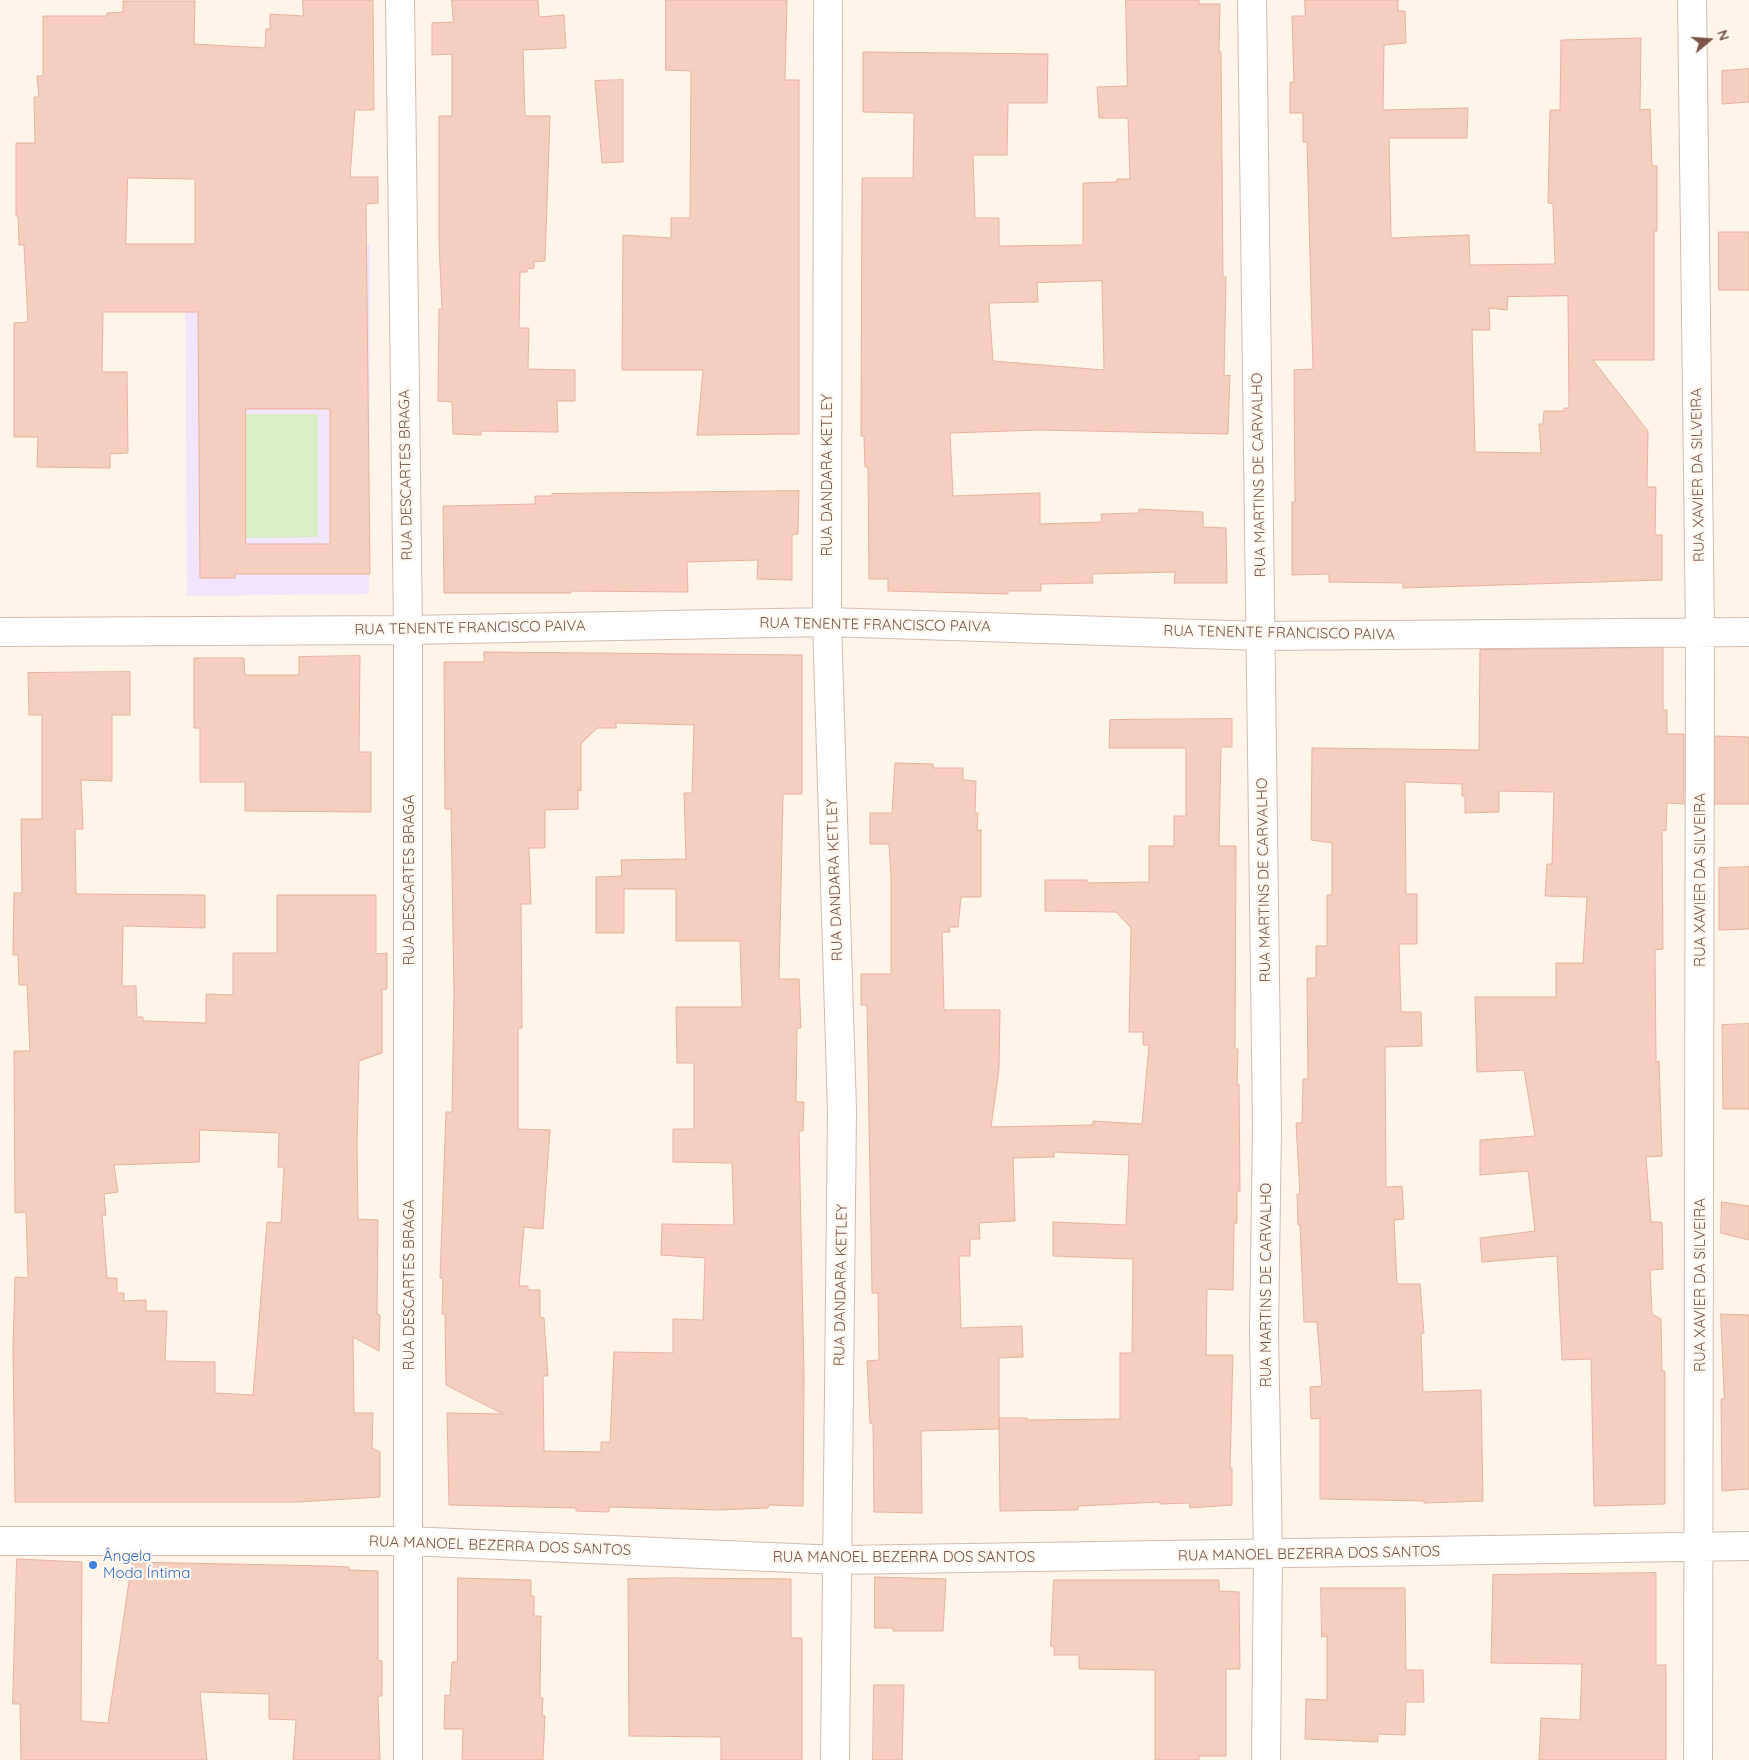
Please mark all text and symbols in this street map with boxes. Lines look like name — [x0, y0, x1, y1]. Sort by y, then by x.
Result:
north arrow — [1684, 15, 1734, 65]
text: N — [1713, 28, 1733, 43]
street label: RUA MARTINS DE CARVALHO — [1248, 373, 1270, 577]
street label: RUA XAVIER DA SILVEIRA — [1687, 388, 1709, 562]
street label: RUA DESCARTES BRAGA — [396, 389, 416, 561]
street label: RUA DANDARA KETLEY — [818, 394, 836, 556]
street label: RUA TENENTE FRANCISCO PAIVA — [759, 614, 991, 636]
street label: RUA TENENTE FRANCISCO PAIVA — [354, 617, 586, 639]
street label: RUA TENENTE FRANCISCO PAIVA — [1163, 622, 1395, 644]
street label: RUA MARTINS DE CARVALHO — [1253, 778, 1275, 982]
street label: RUA XAVIER DA SILVEIRA — [1691, 793, 1709, 967]
street label: RUA DESCARTES BRAGA — [400, 794, 418, 966]
street label: RUA DANDARA KETLEY — [823, 798, 847, 962]
street label: RUA MARTINS DE CARVALHO — [1257, 1183, 1275, 1387]
street label: RUA XAVIER DA SILVEIRA — [1691, 1198, 1709, 1372]
street label: RUA DESCARTES BRAGA — [400, 1199, 418, 1371]
street label: RUA DANDARA KETLEY — [831, 1204, 851, 1366]
street label: RUA MANOEL BEZERRA DOS SANTOS — [369, 1532, 631, 1560]
street label: RUA MANOEL BEZERRA DOS SANTOS — [1178, 1543, 1440, 1565]
place label: Ângela Moda Íntima — [103, 1547, 190, 1582]
street label: RUA MANOEL BEZERRA DOS SANTOS — [773, 1548, 1035, 1566]
marker: Ângela Moda Íntima — [87, 1559, 99, 1571]

